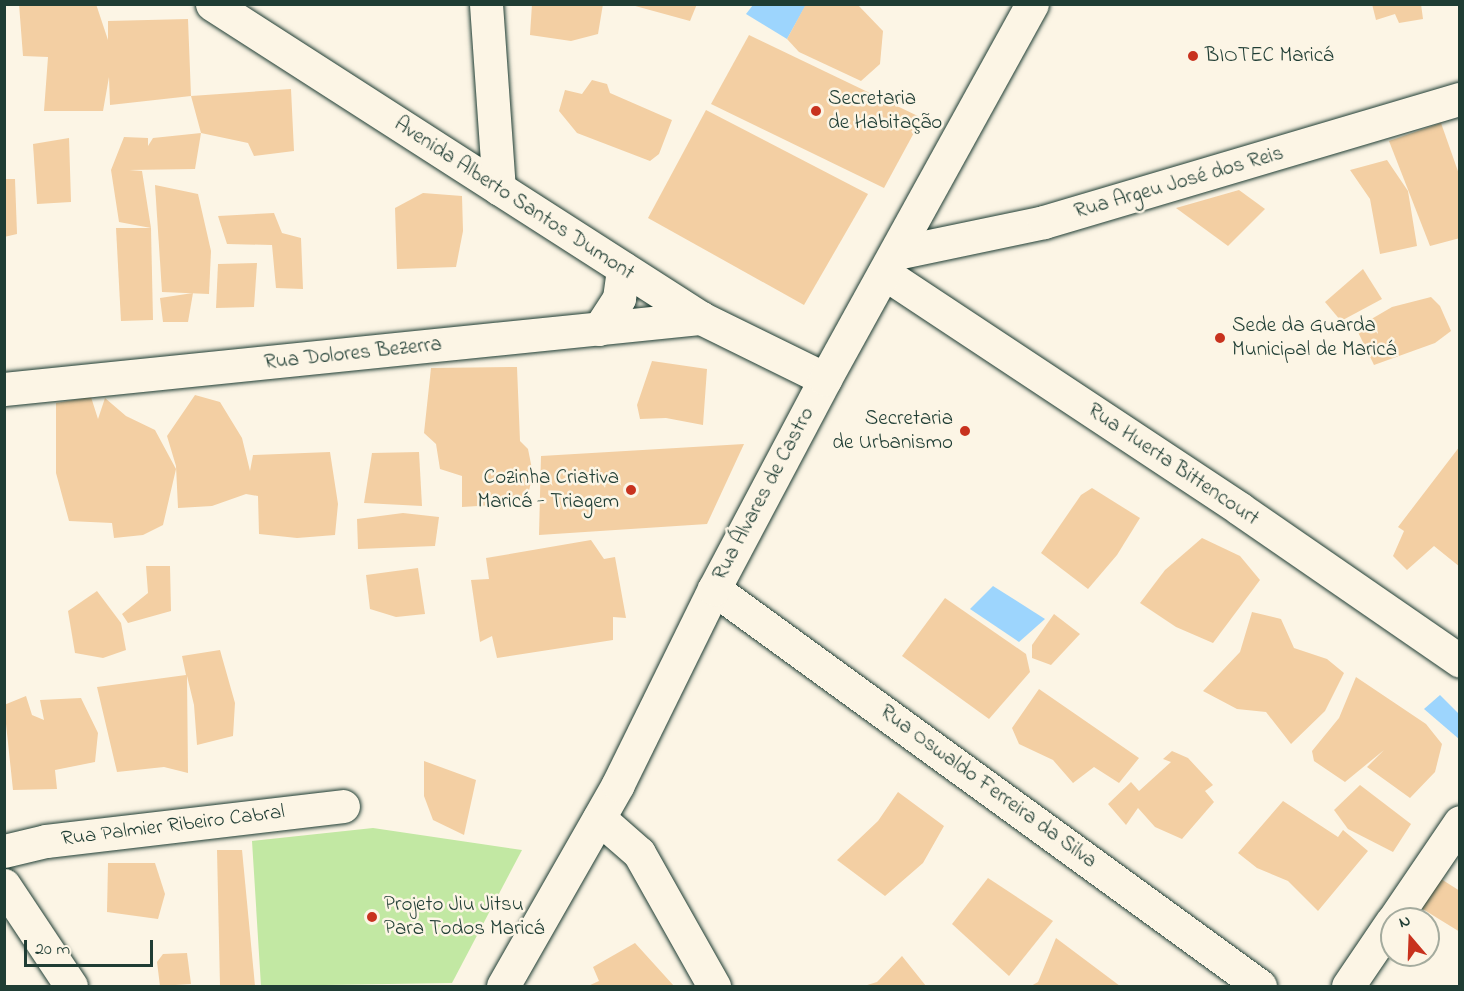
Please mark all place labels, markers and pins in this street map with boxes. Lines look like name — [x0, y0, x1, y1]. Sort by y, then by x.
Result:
place label: BIOTEC Maricá — [1205, 43, 1334, 69]
marker: BIOTEC Maricá — [1186, 49, 1200, 63]
place label: Secretaria de Habitação — [828, 86, 942, 136]
marker: Secretaria de Habitação — [809, 104, 823, 118]
place label: Sede da Guarda Municipal de Maricá — [1232, 313, 1396, 363]
marker: Sede da Guarda Municipal de Maricá — [1213, 331, 1227, 345]
place label: Secretaria de Urbanismo — [832, 406, 953, 456]
marker: Secretaria de Urbanismo — [958, 424, 972, 438]
place label: Cozinha Criativa Maricá - Triagem — [477, 465, 619, 515]
marker: Cozinha Criativa Maricá - Triagem — [624, 483, 638, 497]
place label: Projeto Jiu Jitsu Para Todos Maricá — [384, 892, 544, 942]
marker: Projeto Jiu Jitsu Para Todos Maricá — [365, 910, 379, 924]

